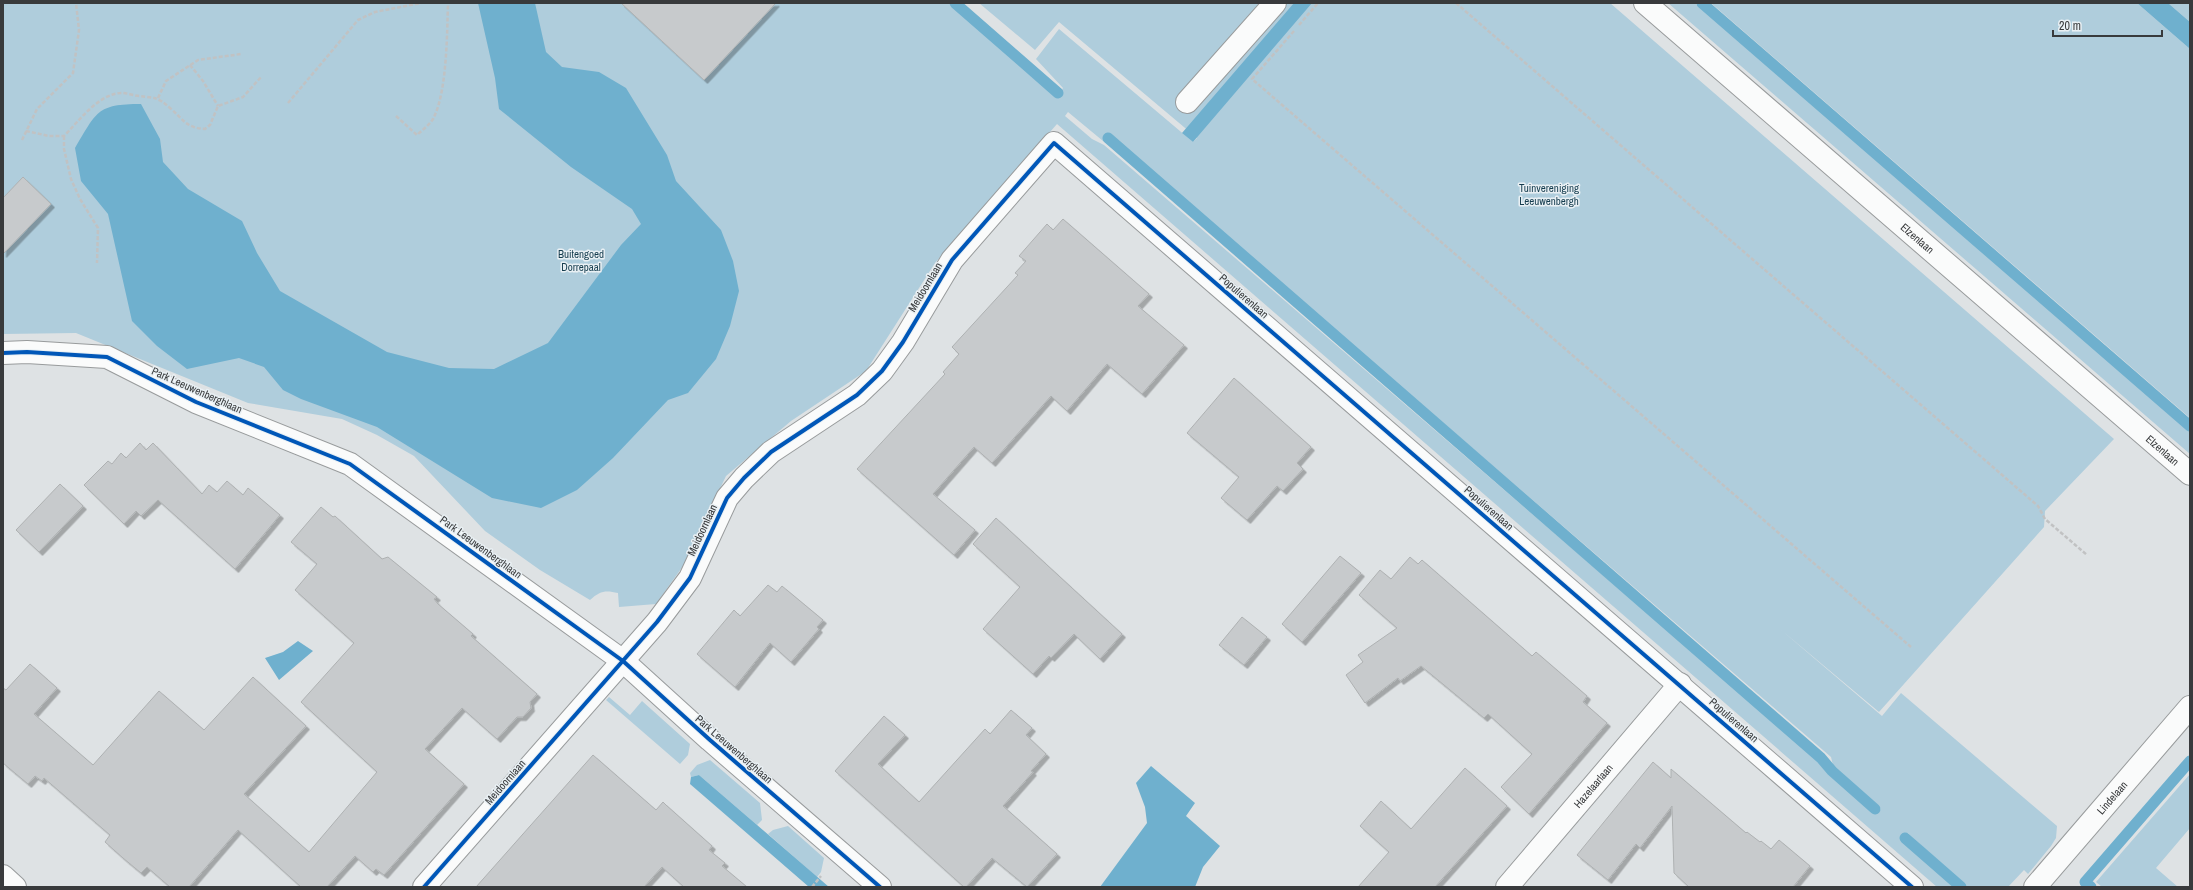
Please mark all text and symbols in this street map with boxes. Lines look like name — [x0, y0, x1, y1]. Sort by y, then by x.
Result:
scale bar — [2053, 12, 2162, 38]
text: 20 m — [2059, 18, 2081, 34]
park label: Tuinvereniging Leeuwenbergh — [1519, 181, 1579, 208]
street label: Elzenlaan — [1898, 220, 1937, 257]
park label: Buitengoed Dorrepaal — [558, 247, 604, 274]
street label: Meidoornlaan — [905, 260, 945, 314]
street label: Populierenlaan — [1217, 271, 1271, 321]
street label: Park Leeuwenberghlaan — [149, 364, 245, 416]
street label: Elzenlaan — [2143, 432, 2182, 469]
street label: Populierenlaan — [1462, 483, 1516, 533]
street label: Meidoornlaan — [684, 502, 720, 558]
street label: Park Leeuwenberghlaan — [437, 513, 525, 581]
street label: Populierenlaan — [1707, 695, 1761, 745]
street label: Park Leeuwenberghlaan — [693, 712, 775, 786]
street label: Meidoornlaan — [482, 757, 528, 807]
street label: Hazelaarlaan — [1571, 761, 1616, 811]
street label: Lindelaan — [2094, 778, 2130, 817]

